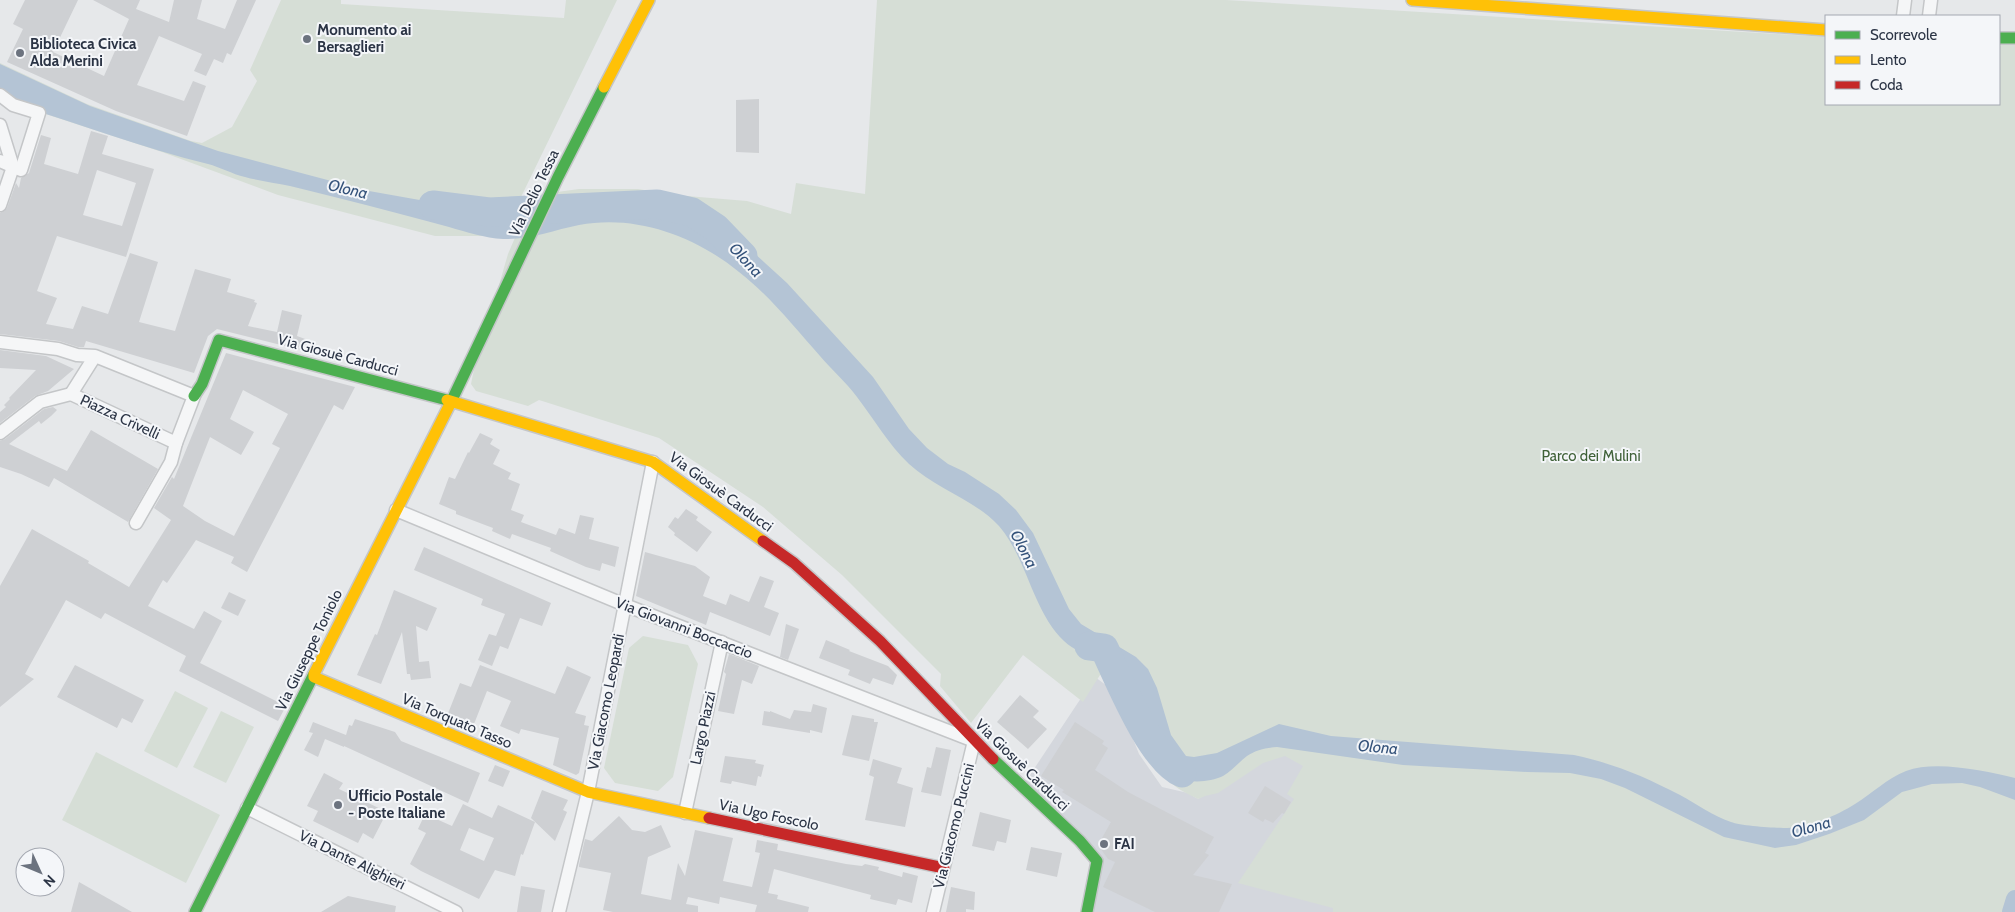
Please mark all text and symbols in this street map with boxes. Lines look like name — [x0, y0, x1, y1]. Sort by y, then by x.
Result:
legend — [1825, 15, 2000, 105]
place label: Monumento ai Bersaglieri — [317, 21, 411, 56]
text: Scorrevole — [1870, 26, 1938, 44]
marker: Monumento ai Bersaglieri — [301, 33, 313, 45]
place label: Biblioteca Civica Alda Merini — [30, 35, 137, 70]
marker: Biblioteca Civica Alda Merini — [14, 47, 26, 59]
text: Lento — [1870, 51, 1907, 69]
text: Coda — [1870, 76, 1904, 94]
street label: Via Delio Tessa — [505, 146, 563, 239]
water label: Olona — [326, 175, 370, 203]
water label: Olona — [725, 239, 767, 281]
street label: Via Giosuè Carducci — [276, 330, 400, 380]
street label: Piazza Crivelli — [77, 391, 163, 443]
park label: Parco dei Mulini — [1541, 447, 1641, 465]
street label: Via Giosuè Carducci — [666, 448, 776, 536]
water label: Olona — [1006, 527, 1042, 571]
street label: Via Giuseppe Toniolo — [272, 586, 346, 714]
street label: Via Giovanni Boccaccio — [613, 594, 755, 662]
street label: Via Giacomo Leopardi — [584, 632, 628, 772]
street label: Via Torquato Tasso — [399, 690, 515, 752]
street label: Largo Piazzi — [686, 690, 720, 766]
street label: Via Giosuè Carducci — [971, 715, 1073, 815]
water label: Olona — [1357, 736, 1399, 758]
street label: Via Giacomo Puccini — [930, 762, 978, 890]
place label: Ufficio Postale - Poste Italiane — [348, 787, 446, 822]
street label: Via Ugo Foscolo — [717, 796, 821, 834]
marker: Ufficio Postale - Poste Italiane — [332, 799, 344, 811]
water label: Olona — [1789, 812, 1833, 842]
street label: Via Dante Alighieri — [296, 826, 408, 894]
place label: FAI — [1114, 835, 1135, 853]
marker: FAI — [1098, 838, 1110, 850]
north arrow — [15, 847, 65, 897]
text: N — [39, 871, 59, 891]

